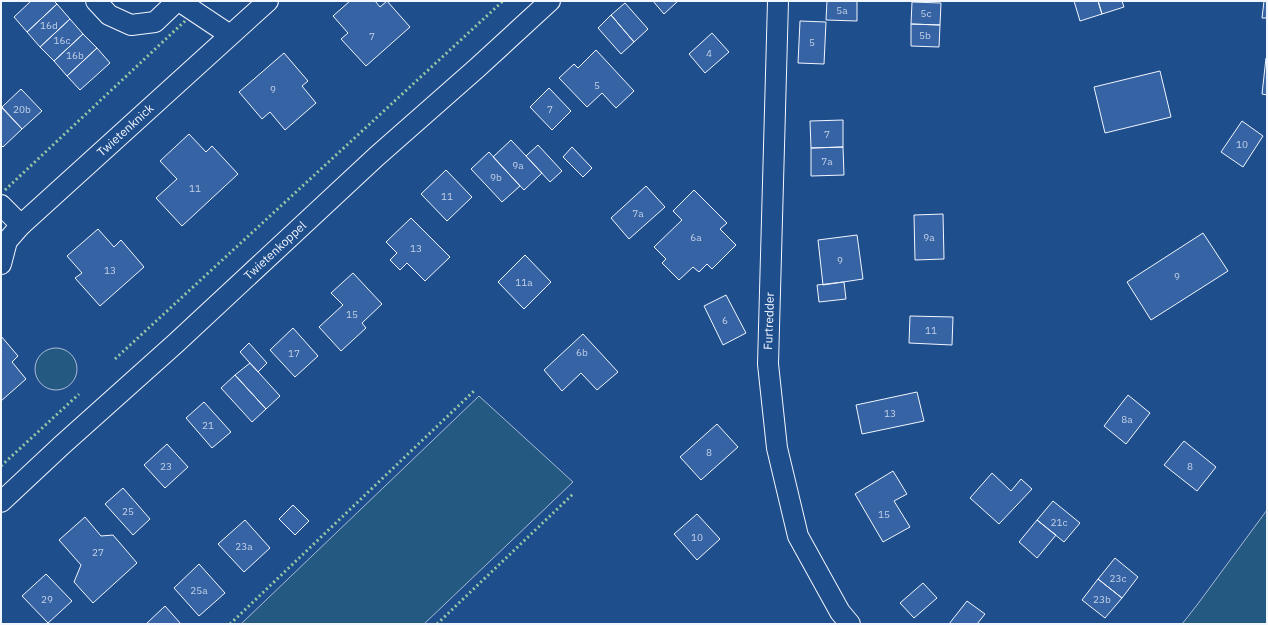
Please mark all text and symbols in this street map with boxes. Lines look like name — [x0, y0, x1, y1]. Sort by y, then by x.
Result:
house number: 5a — [836, 4, 848, 17]
house number: 5c — [920, 7, 932, 20]
house number: 16d — [40, 19, 58, 32]
house number: 5b — [919, 29, 931, 42]
house number: 7 — [369, 30, 375, 43]
house number: 16c — [53, 34, 71, 47]
house number: 5 — [809, 36, 815, 49]
house number: 4 — [706, 47, 712, 60]
house number: 16b — [66, 49, 84, 62]
house number: 5 — [594, 79, 600, 92]
house number: 9 — [270, 83, 276, 96]
street label: Twietenknick — [94, 100, 157, 159]
house number: 20b — [13, 103, 31, 116]
house number: 7 — [547, 103, 553, 116]
house number: 7 — [824, 128, 830, 141]
house number: 10 — [1236, 138, 1248, 151]
house number: 7a — [821, 155, 833, 168]
house number: 9a — [512, 159, 524, 172]
house number: 9b — [490, 171, 502, 184]
house number: 11 — [189, 182, 201, 195]
house number: 11 — [441, 190, 453, 203]
house number: 7a — [632, 207, 644, 220]
street label: Twietenkoppel — [241, 218, 309, 283]
house number: 6a — [690, 231, 702, 244]
house number: 9a — [923, 231, 935, 244]
house number: 13 — [410, 242, 422, 255]
house number: 9 — [837, 254, 843, 267]
house number: 13 — [104, 264, 116, 277]
house number: 9 — [1174, 270, 1180, 283]
house number: 11a — [515, 276, 533, 289]
street label: Furtredder — [760, 291, 777, 350]
house number: 15 — [346, 308, 358, 321]
house number: 6 — [722, 314, 728, 327]
house number: 11 — [925, 324, 937, 337]
house number: 6b — [576, 346, 588, 359]
house number: 17 — [288, 347, 300, 360]
house number: 13 — [884, 407, 896, 420]
house number: 8a — [1121, 413, 1133, 426]
house number: 21 — [202, 419, 214, 432]
house number: 8 — [706, 446, 712, 459]
house number: 23 — [160, 460, 172, 473]
house number: 8 — [1187, 460, 1193, 473]
house number: 25 — [122, 505, 134, 518]
house number: 15 — [878, 508, 890, 521]
house number: 21c — [1050, 516, 1068, 529]
house number: 10 — [691, 531, 703, 544]
house number: 23a — [235, 540, 253, 553]
house number: 27 — [92, 546, 104, 559]
house number: 23c — [1109, 572, 1127, 585]
house number: 25a — [190, 584, 208, 597]
house number: 29 — [41, 593, 53, 606]
house number: 23b — [1093, 593, 1111, 606]

